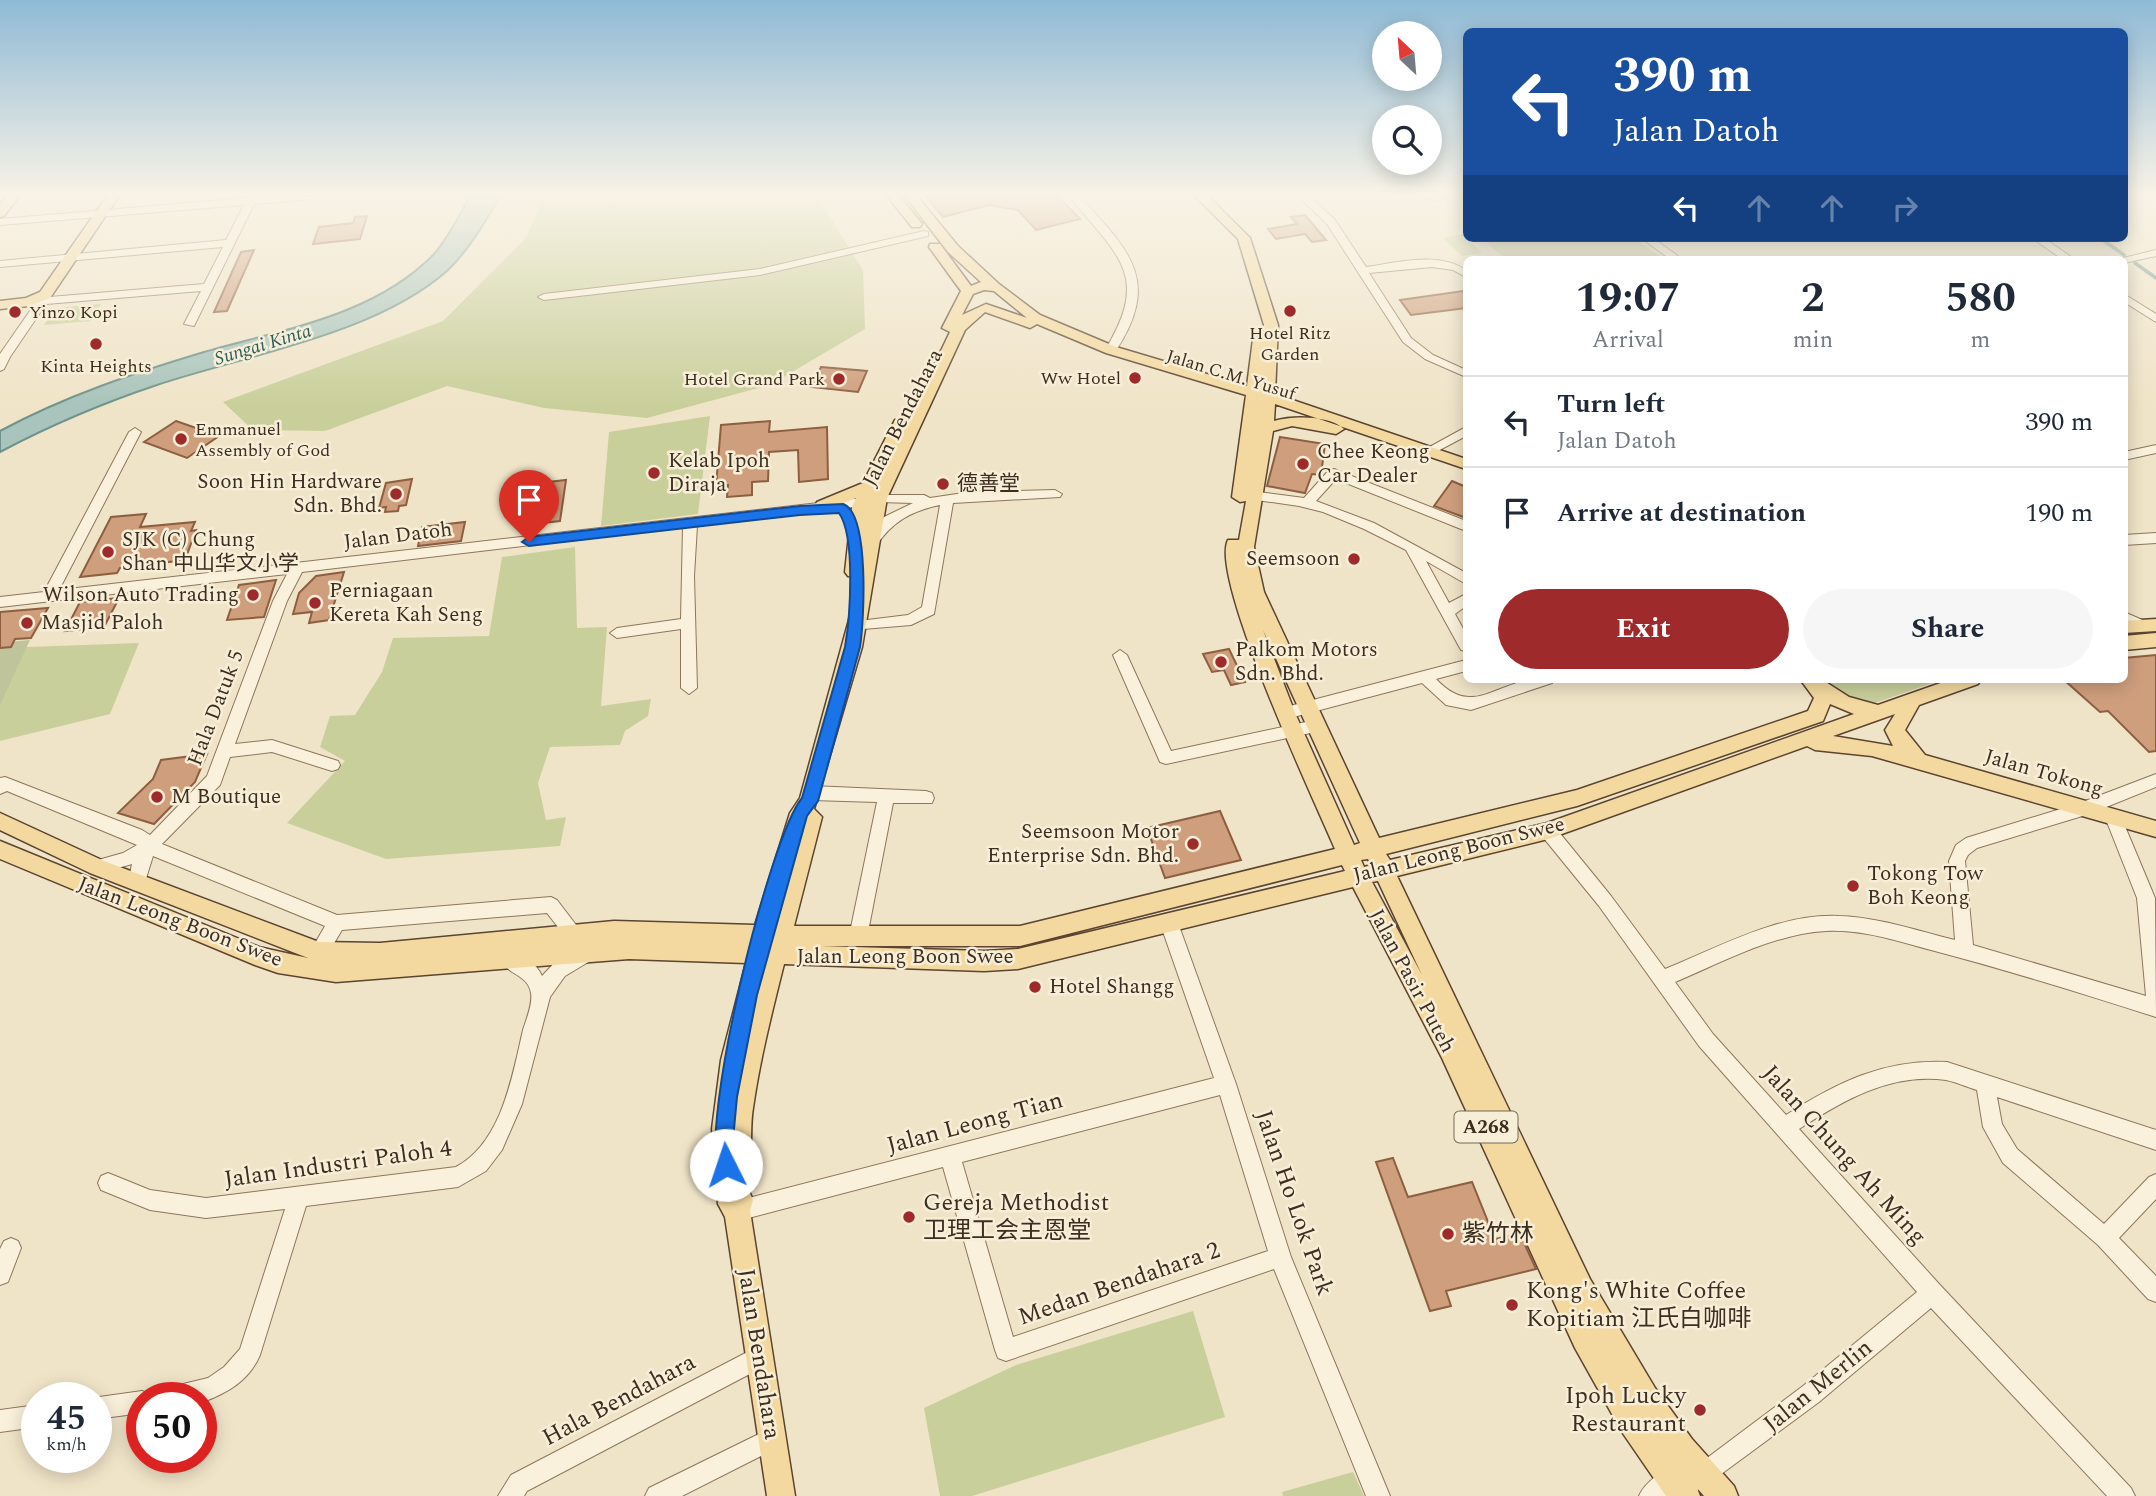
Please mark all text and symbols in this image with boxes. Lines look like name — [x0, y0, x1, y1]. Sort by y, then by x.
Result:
north arrow — [1372, 21, 1442, 91]
map controls — [1372, 21, 1442, 175]
text: 390 m — [1613, 39, 1752, 114]
icon: left — [1498, 56, 1589, 147]
button: search — [1372, 105, 1442, 175]
text: Jalan Datoh — [1613, 107, 1779, 156]
icon: left — [1667, 189, 1705, 227]
icon: ahead — [1740, 189, 1778, 227]
icon: ahead — [1813, 189, 1851, 227]
icon: right — [1886, 189, 1924, 227]
text: 19:07 — [1575, 267, 1681, 330]
text: 2 — [1801, 267, 1825, 330]
text: 580 — [1945, 267, 2016, 330]
place label: Yinzo Kopi — [29, 299, 118, 326]
marker: Hotel Ritz Garden — [1282, 303, 1298, 319]
marker: Yinzo Kopi — [7, 304, 23, 320]
water label: Sungai Kinta — [211, 316, 316, 374]
place label: Hotel Ritz Garden — [1249, 320, 1331, 368]
text: Arrival — [1592, 323, 1664, 358]
text: min — [1793, 323, 1833, 358]
text: m — [1971, 323, 1990, 358]
marker: Kinta Heights — [88, 336, 104, 352]
street label: Jalan C.M. Yusuf — [1163, 342, 1301, 408]
street label: Jalan Bendahara — [854, 343, 952, 493]
place label: Kinta Heights — [40, 353, 152, 380]
place label: Ww Hotel — [1041, 365, 1121, 392]
place label: Hotel Grand Park — [684, 366, 825, 393]
marker: Ww Hotel — [1127, 370, 1143, 386]
marker: Hotel Grand Park — [831, 371, 847, 387]
text: Turn left — [1557, 384, 1665, 424]
text: 390 m — [2025, 402, 2093, 442]
icon: left — [1498, 403, 1536, 441]
place label: Emmanuel Assembly of God — [195, 416, 330, 464]
text: Jalan Datoh — [1557, 424, 1677, 459]
marker: Emmanuel Assembly of God — [173, 431, 189, 447]
place label: Chee Keong Car Dealer — [1317, 436, 1430, 492]
place label: Kelab Ipoh Diraja — [668, 445, 770, 501]
marker: Chee Keong Car Dealer — [1295, 456, 1311, 472]
marker: Kelab Ipoh Diraja — [646, 465, 662, 481]
place label: Soon Hin Hardware Sdn. Bhd. — [197, 466, 382, 522]
place label: 德善堂 — [957, 468, 1020, 500]
pin — [499, 470, 559, 542]
marker: 德善堂 — [935, 476, 951, 492]
icon: arrive — [510, 481, 548, 519]
marker: Soon Hin Hardware Sdn. Bhd. — [388, 486, 404, 502]
text: Arrive at destination — [1557, 493, 1806, 533]
text: 190 m — [2025, 493, 2093, 533]
icon: arrive — [1498, 494, 1536, 532]
street label: Jalan Datoh — [342, 513, 454, 559]
place label: SJK (C) Chung Shan 中山华文小学 — [122, 524, 299, 580]
place label: Seemsoon — [1246, 543, 1340, 575]
marker: SJK (C) Chung Shan 中山华文小学 — [100, 544, 116, 560]
marker: Seemsoon — [1346, 551, 1362, 567]
place label: Perniagaan Kereta Kah Seng — [329, 575, 483, 631]
place label: Wilson Auto Trading — [43, 579, 239, 611]
marker: Wilson Auto Trading — [245, 587, 261, 603]
button: Exit — [1498, 589, 1789, 669]
button: Share — [1803, 589, 2093, 669]
marker: Perniagaan Kereta Kah Seng — [307, 595, 323, 611]
place label: Masjid Paloh — [41, 607, 164, 639]
marker: Masjid Paloh — [19, 615, 35, 631]
place label: Palkom Motors Sdn. Bhd. — [1235, 634, 1378, 690]
street label: Hala Datuk 5 — [179, 645, 253, 771]
marker: Palkom Motors Sdn. Bhd. — [1213, 654, 1229, 670]
street label: Jalan Tokong — [1981, 741, 2107, 805]
place label: M Boutique — [171, 781, 281, 813]
marker: M Boutique — [149, 789, 165, 805]
street label: Jalan Leong Boon Swee — [1350, 808, 1568, 892]
place label: Seemsoon Motor Enterprise Sdn. Bhd. — [987, 816, 1179, 872]
marker: Seemsoon Motor Enterprise Sdn. Bhd. — [1185, 836, 1201, 852]
place label: Tokong Tow Boh Keong — [1867, 858, 1984, 914]
street label: Jalan Leong Boon Swee — [73, 868, 287, 976]
marker: Tokong Tow Boh Keong — [1845, 878, 1861, 894]
street label: Jalan Pasir Puteh — [1361, 903, 1463, 1059]
street label: Jalan Leong Boon Swee — [796, 941, 1014, 973]
place label: Hotel Shangg — [1049, 971, 1175, 1003]
marker: Hotel Shangg — [1027, 979, 1043, 995]
street label: Jalan Chung Ah Ming — [1753, 1057, 1935, 1253]
street label: Jalan Leong Tian — [883, 1082, 1067, 1164]
street label: Jalan Ho Lok Park — [1245, 1105, 1343, 1301]
road number: A268 — [1454, 1112, 1518, 1142]
position arrow — [689, 1128, 763, 1202]
street label: Jalan Industri Paloh 4 — [222, 1130, 454, 1198]
place label: Gereja Methodist 卫理工会主恩堂 — [923, 1185, 1109, 1249]
marker: Gereja Methodist 卫理工会主恩堂 — [901, 1209, 917, 1225]
place label: 紫竹林 — [1462, 1216, 1534, 1252]
marker: 紫竹林 — [1440, 1226, 1456, 1242]
street label: Medan Bendahara 2 — [1013, 1233, 1225, 1335]
street label: Jalan Bendahara — [728, 1266, 790, 1442]
place label: Kong's White Coffee Kopitiam 江氏白咖啡 — [1526, 1273, 1751, 1337]
marker: Kong's White Coffee Kopitiam 江氏白咖啡 — [1504, 1297, 1520, 1313]
street label: Jalan Merlin — [1755, 1331, 1881, 1441]
street label: Hala Bendahara — [536, 1344, 703, 1456]
place label: Ipoh Lucky Restaurant — [1565, 1378, 1687, 1442]
speed limit sign: 50 — [126, 1382, 217, 1473]
text: 45 — [47, 1392, 86, 1445]
marker: Ipoh Lucky Restaurant — [1692, 1402, 1708, 1418]
text: km/h — [46, 1431, 87, 1458]

